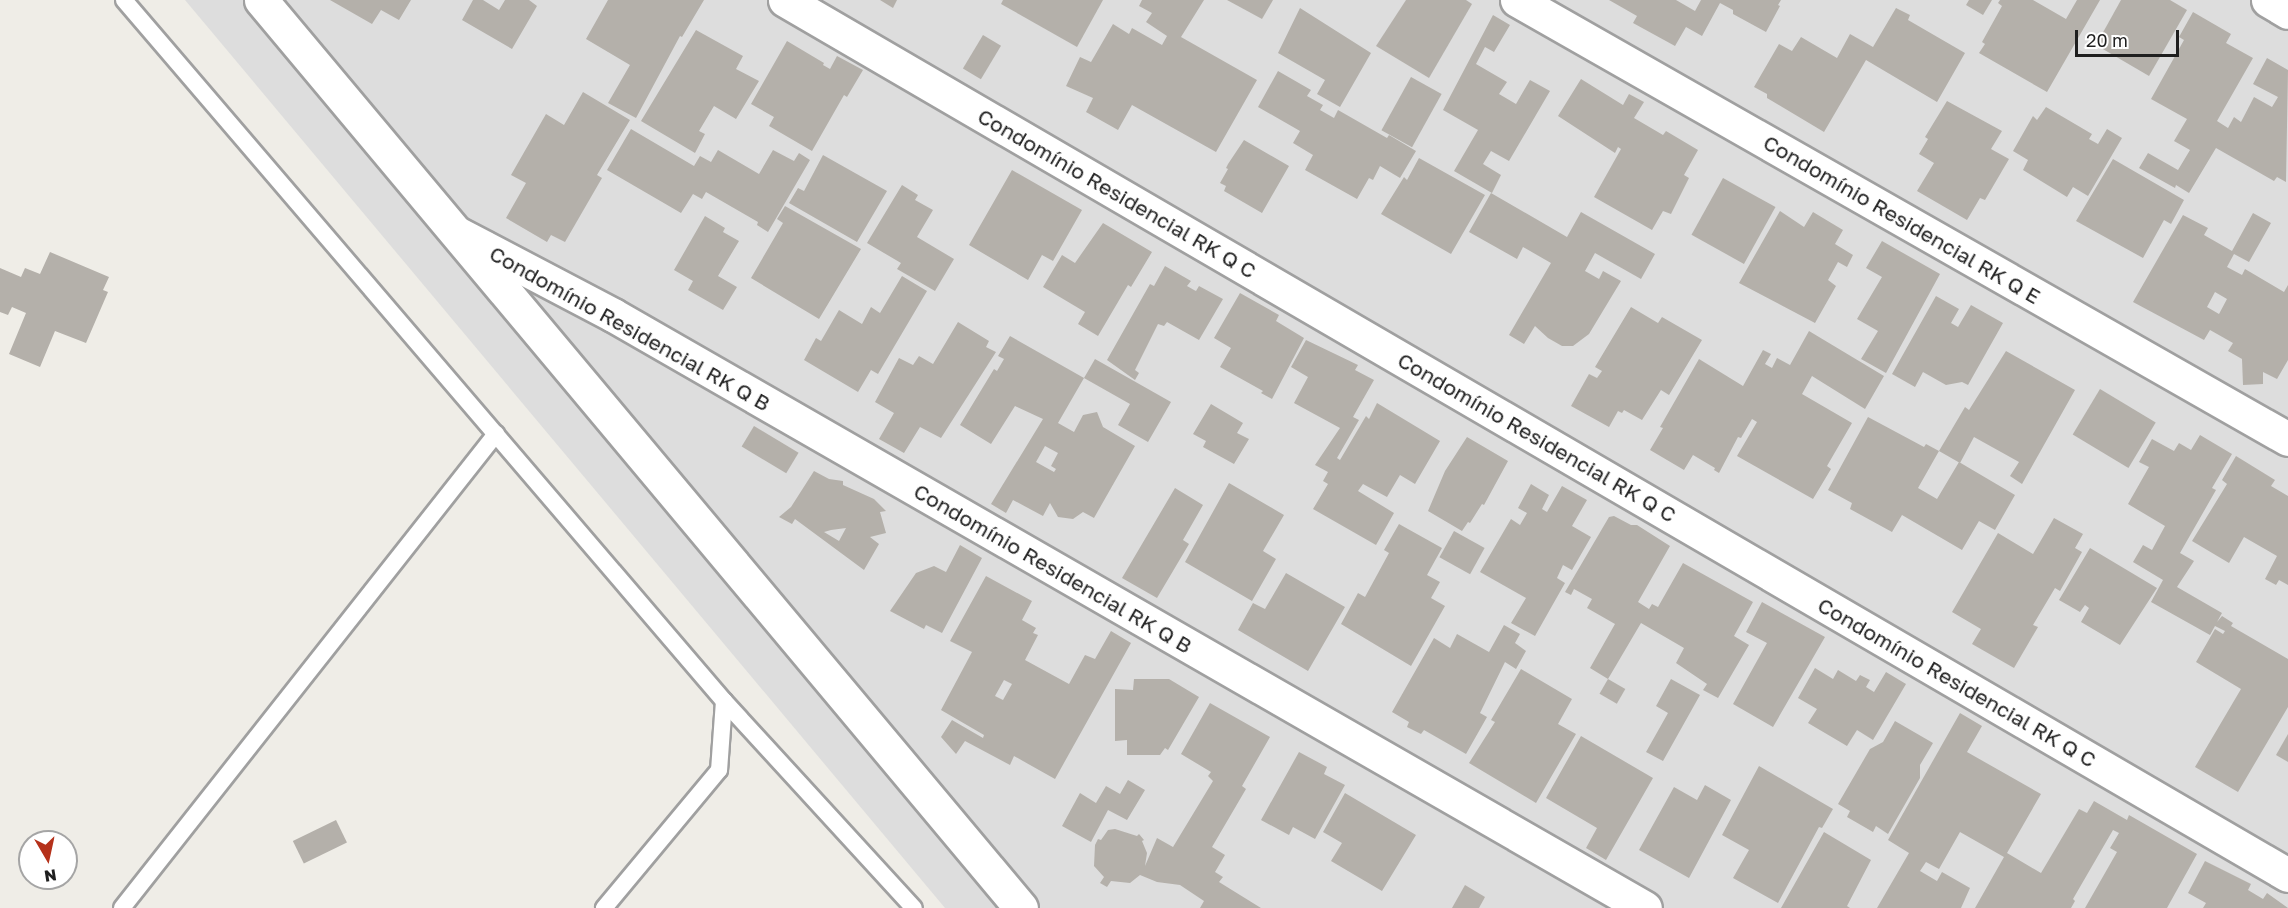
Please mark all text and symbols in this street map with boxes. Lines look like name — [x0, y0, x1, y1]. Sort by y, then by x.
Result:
scale bar — [2078, 18, 2182, 56]
text: 20 m — [2086, 29, 2128, 51]
street label: Condomínio Residencial RK Q C — [973, 103, 1261, 283]
street label: Condomínio Residencial RK Q E — [1759, 129, 2045, 309]
street label: Condomínio Residencial RK Q B — [485, 240, 775, 416]
street label: Condomínio Residencial RK Q C — [1393, 347, 1681, 527]
street label: Condomínio Residencial RK Q B — [910, 478, 1196, 658]
street label: Condomínio Residencial RK Q C — [1813, 592, 2101, 772]
north arrow — [18, 830, 78, 890]
text: N — [43, 865, 58, 887]

